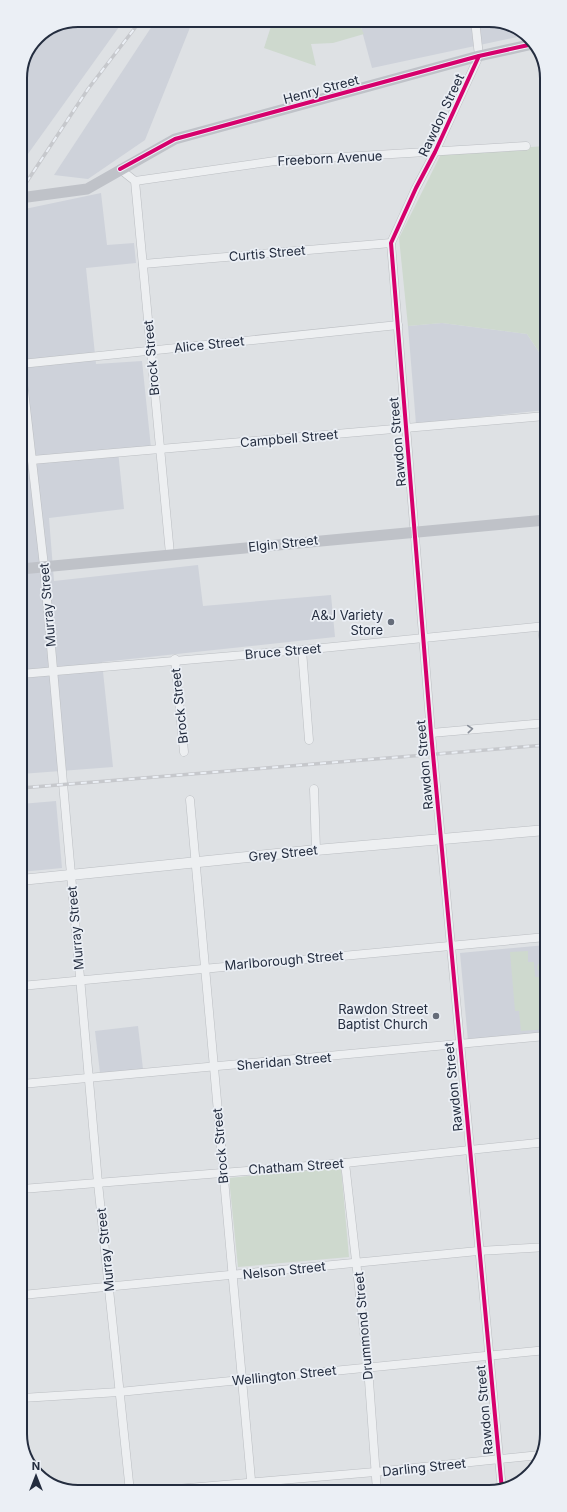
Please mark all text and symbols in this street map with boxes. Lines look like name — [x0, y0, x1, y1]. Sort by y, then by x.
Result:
street label: Henry Street — [281, 71, 361, 107]
street label: Rawdon Street — [415, 71, 467, 159]
street label: Freeborn Avenue — [277, 147, 383, 169]
street label: Curtis Street — [228, 242, 306, 264]
street label: Brock Street — [140, 320, 162, 396]
street label: Alice Street — [173, 332, 245, 356]
street label: Rawdon Street — [385, 397, 409, 487]
street label: Campbell Street — [239, 426, 339, 450]
street label: Elgin Street — [247, 531, 319, 555]
street label: Murray Street — [35, 562, 59, 648]
place label: A&J Variety Store — [311, 607, 383, 638]
marker: A&J Variety Store — [386, 617, 396, 627]
street label: Bruce Street — [244, 640, 322, 662]
street label: Brock Street — [167, 667, 191, 745]
street label: Rawdon Street — [412, 720, 436, 810]
one-way arrow — [467, 725, 473, 734]
street label: Grey Street — [248, 841, 318, 865]
street label: Murray Street — [63, 885, 87, 971]
street label: Marlborough Street — [224, 947, 344, 973]
place label: Rawdon Street Baptist Church — [337, 1001, 428, 1032]
marker: Rawdon Street Baptist Church — [431, 1011, 441, 1021]
street label: Rawdon Street — [440, 1042, 466, 1132]
street label: Sheridan Street — [236, 1049, 332, 1073]
street label: Brock Street — [209, 1108, 231, 1184]
street label: Chatham Street — [248, 1155, 344, 1177]
street label: Murray Street — [93, 1207, 117, 1293]
street label: Nelson Street — [242, 1258, 326, 1282]
street label: Drummond Street — [350, 1271, 376, 1381]
street label: Wellington Street — [231, 1362, 337, 1388]
street label: Rawdon Street — [472, 1365, 496, 1455]
street label: Darling Street — [381, 1455, 467, 1479]
north arrow — [16, 1456, 56, 1496]
text: N — [32, 1459, 40, 1473]

